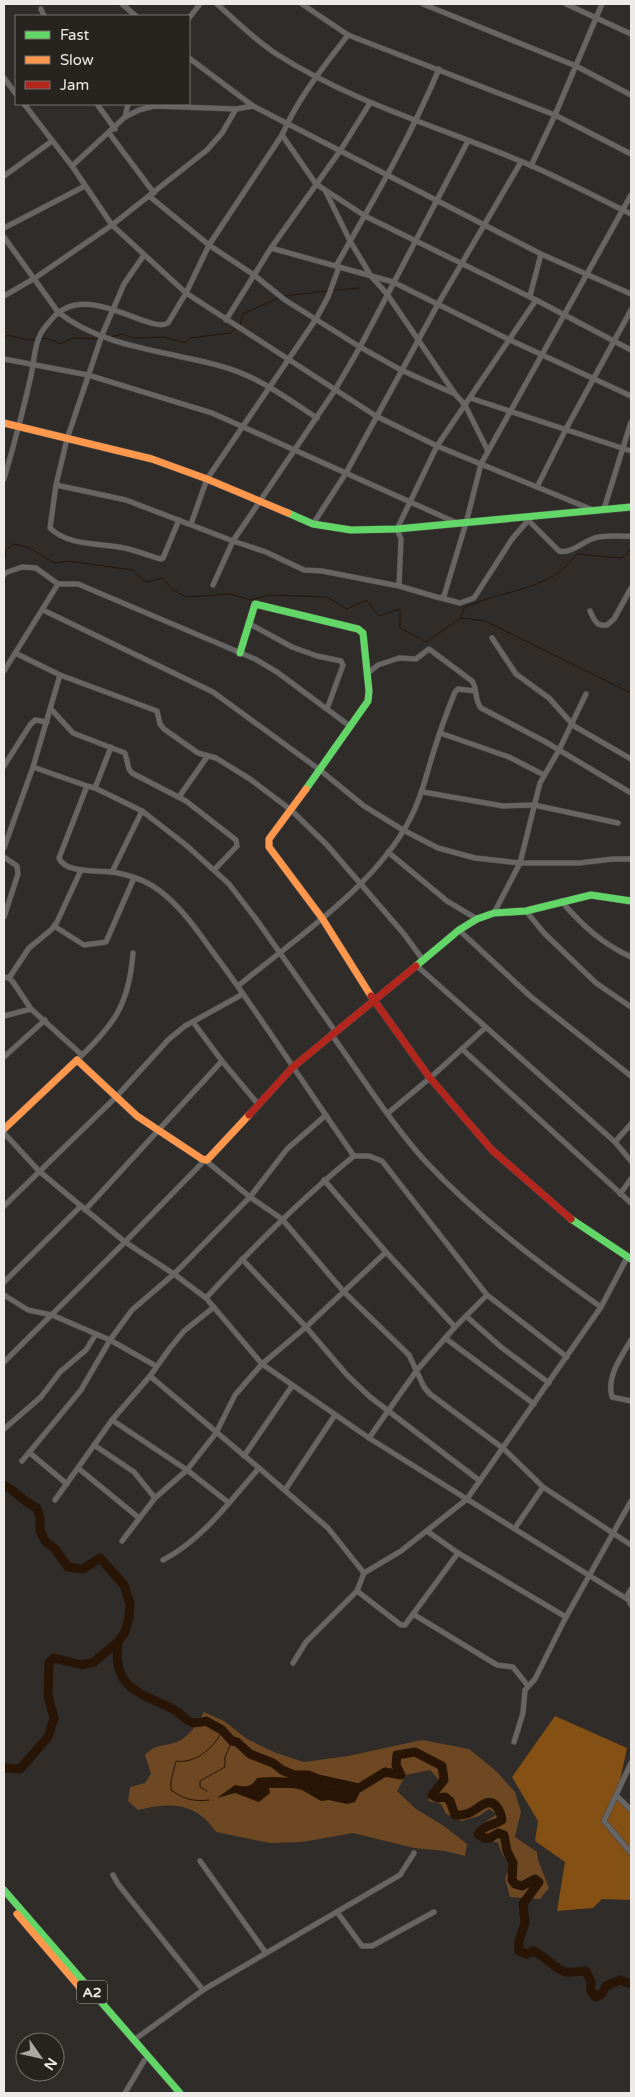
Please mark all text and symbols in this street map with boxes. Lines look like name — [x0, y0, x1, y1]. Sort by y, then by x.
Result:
legend — [15, 15, 190, 105]
text: Fast — [60, 26, 90, 44]
text: Slow — [60, 51, 94, 69]
text: Jam — [60, 76, 89, 94]
road number: A2 — [77, 1980, 107, 2004]
north arrow — [15, 2032, 65, 2082]
text: N — [40, 2055, 61, 2073]

